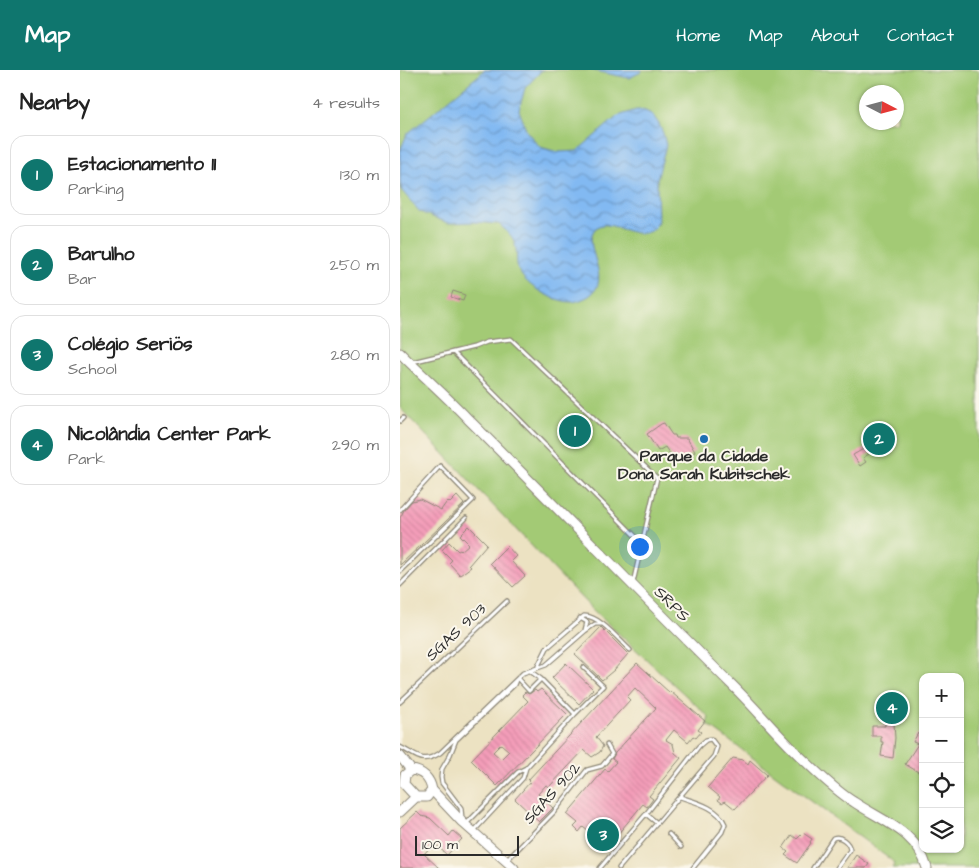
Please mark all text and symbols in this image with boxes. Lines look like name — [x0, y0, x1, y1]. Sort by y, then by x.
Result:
text: Map — [25, 18, 70, 52]
text: Home — [676, 23, 721, 48]
text: Map — [749, 23, 783, 48]
text: About — [811, 23, 859, 48]
text: Contact — [887, 23, 954, 48]
north arrow — [859, 85, 904, 130]
text: Nearby — [20, 88, 90, 117]
text: 4 results — [312, 92, 380, 114]
text: Estacionamento 11 — [68, 151, 216, 178]
text: 1 — [36, 164, 38, 186]
text: 130 m — [340, 164, 379, 186]
text: Parking — [68, 178, 124, 200]
text: Barulho — [68, 241, 134, 268]
text: 2 — [32, 254, 42, 276]
text: 250 m — [330, 254, 379, 276]
text: Bar — [68, 268, 96, 290]
text: Colégio Seriös — [68, 331, 192, 358]
text: 3 — [33, 344, 41, 366]
text: 280 m — [331, 344, 379, 366]
text: School — [68, 358, 117, 380]
pin: 1 — [559, 412, 591, 450]
pin: 2 — [863, 420, 895, 458]
text: Nicolândia Center Park — [68, 421, 271, 448]
marker: Parque da Cidade Dona Sarah Kubitschek — [698, 433, 710, 445]
text: 4 — [32, 434, 42, 456]
text: 290 m — [332, 434, 379, 456]
place label: Parque da Cidade Dona Sarah Kubitschek — [618, 445, 790, 485]
text: Park — [68, 448, 105, 470]
your location — [627, 534, 653, 560]
street label: SRPS — [649, 581, 695, 627]
street label: SGAS 903 — [421, 598, 491, 666]
map controls — [919, 673, 964, 853]
button: + — [919, 673, 964, 718]
pin: 4 — [876, 689, 908, 727]
button: − — [919, 718, 964, 763]
street label: SGAS 902 — [518, 757, 586, 829]
button: locate — [919, 763, 964, 808]
button: layers — [919, 808, 964, 853]
pin: 3 — [587, 816, 619, 854]
scale bar — [415, 833, 519, 856]
text: 100 m — [422, 835, 458, 855]

